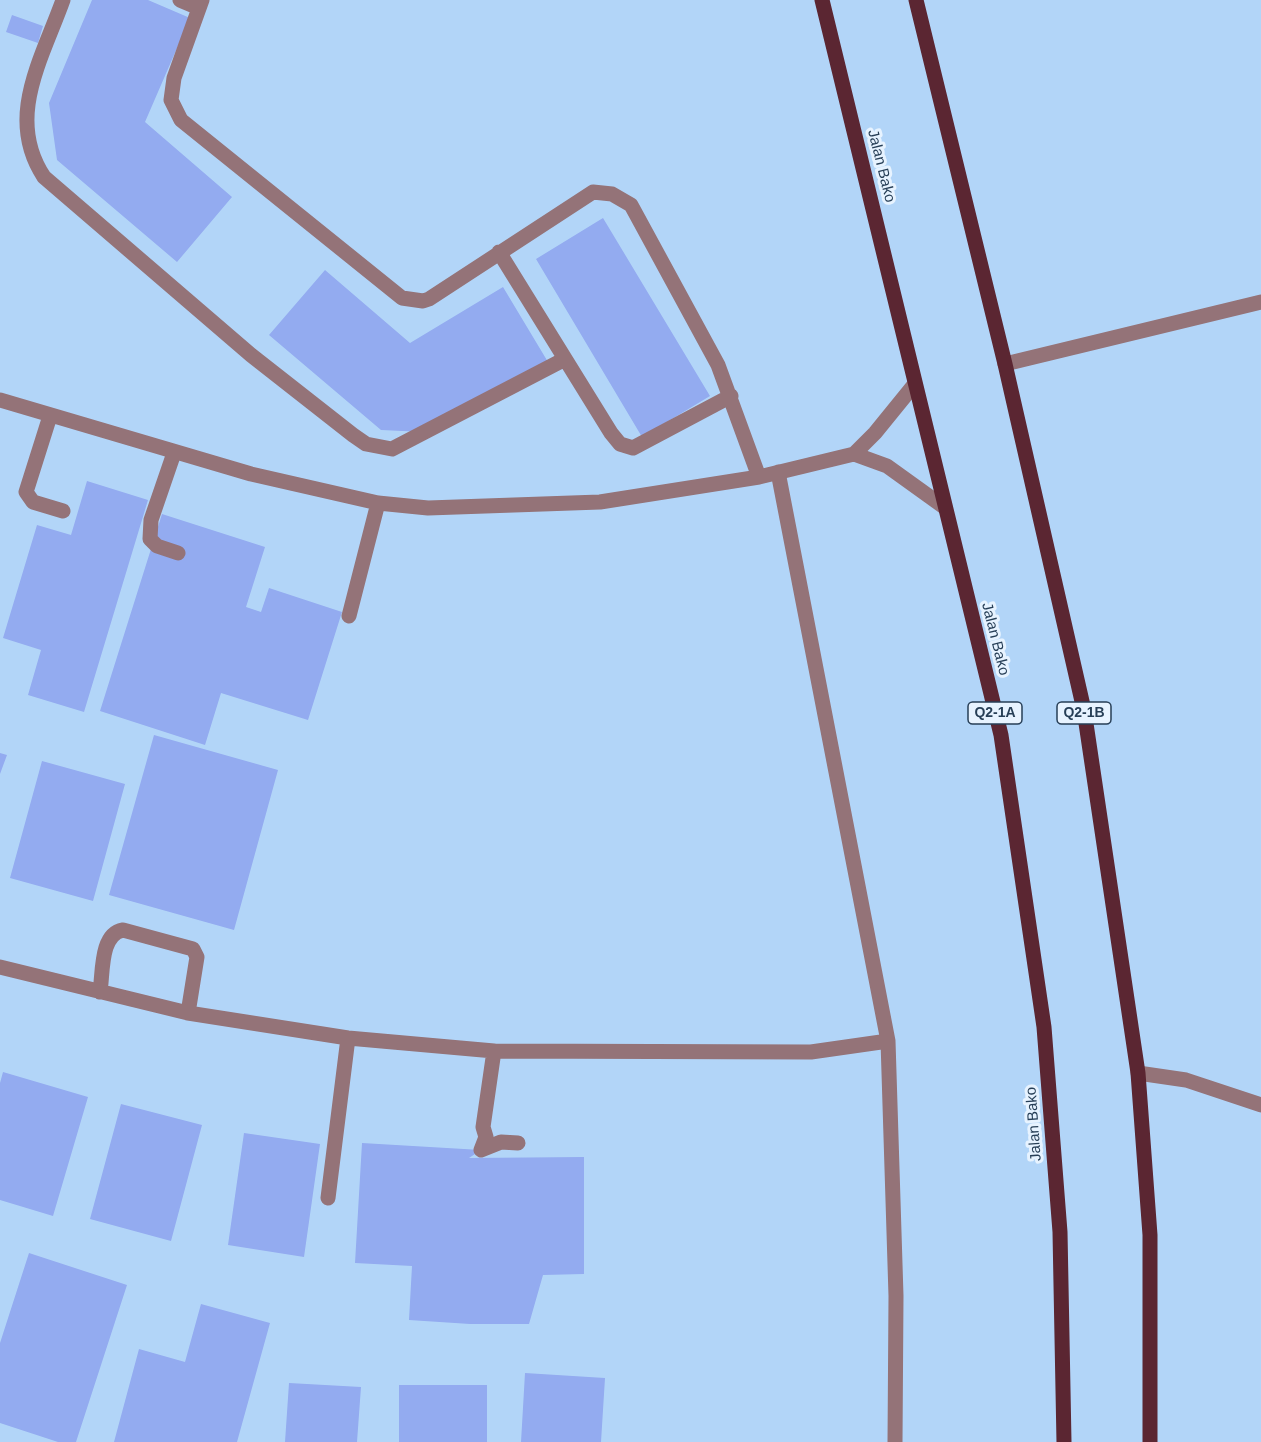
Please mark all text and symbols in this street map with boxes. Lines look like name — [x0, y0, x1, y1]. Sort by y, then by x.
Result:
street label: Jalan Bako — [863, 128, 899, 204]
street label: Jalan Bako — [977, 601, 1013, 677]
road number: Q2-1A — [968, 702, 1022, 724]
road number: Q2-1B — [1057, 702, 1111, 724]
street label: Jalan Bako — [1022, 1086, 1046, 1162]

